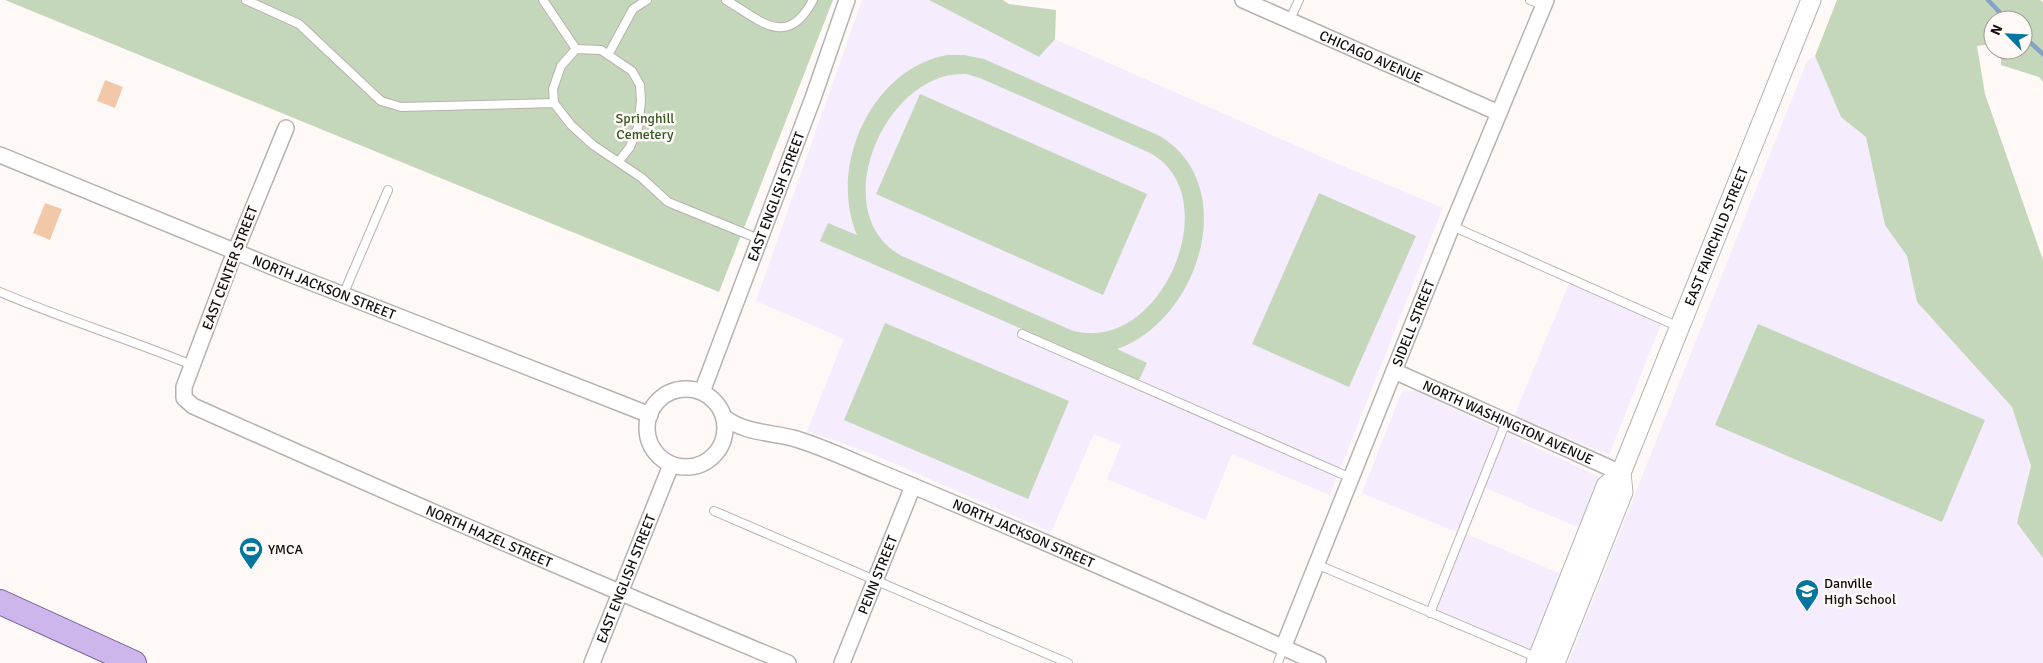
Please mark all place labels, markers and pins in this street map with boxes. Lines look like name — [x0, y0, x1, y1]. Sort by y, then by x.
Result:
sports icon: YMCA — [238, 536, 264, 570]
place label: YMCA — [268, 541, 303, 558]
place label: Danville High School — [1824, 575, 1896, 608]
school or university icon: Danville High School — [1794, 578, 1820, 612]

